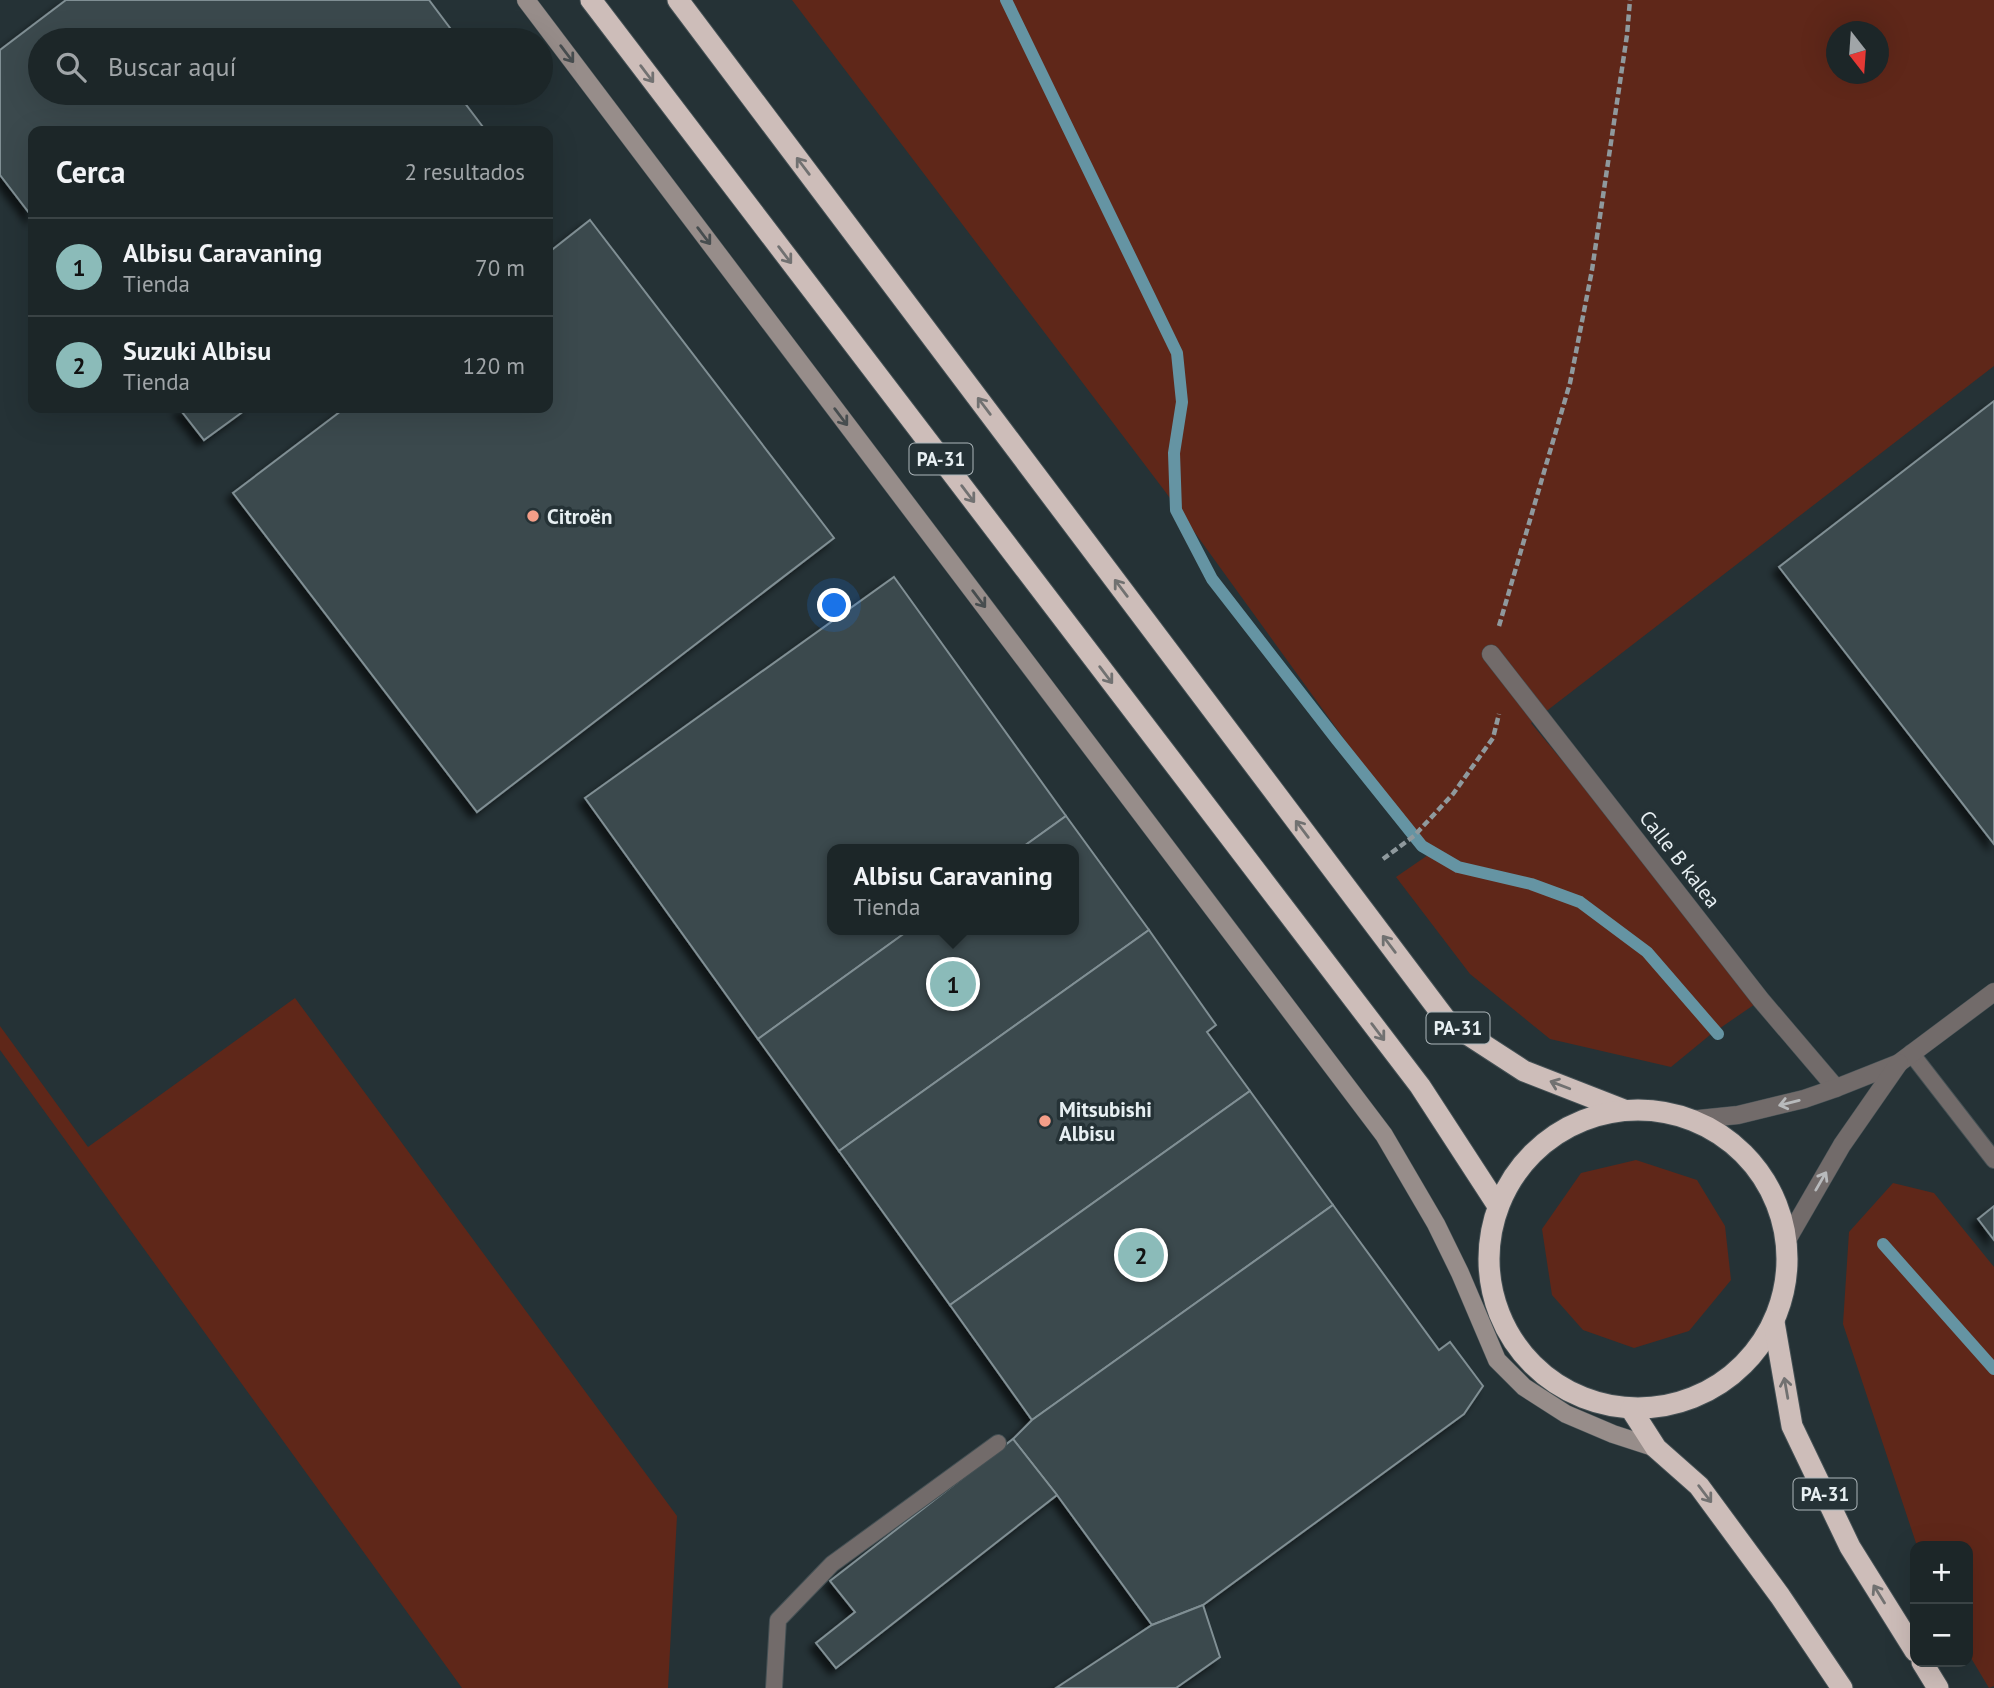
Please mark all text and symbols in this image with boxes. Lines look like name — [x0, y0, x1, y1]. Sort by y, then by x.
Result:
north arrow — [1826, 21, 1889, 84]
search box — [28, 28, 553, 105]
one-way arrow — [559, 45, 574, 64]
icon: search — [52, 48, 90, 86]
text: Buscar aquí — [108, 50, 236, 83]
one-way arrow — [639, 64, 654, 83]
text: Cerca — [56, 152, 125, 191]
text: 2 resultados — [404, 157, 525, 186]
one-way arrow — [795, 157, 810, 176]
one-way arrow — [697, 226, 712, 245]
text: Albisu Caravaning — [123, 236, 322, 269]
one-way arrow — [777, 245, 792, 264]
text: 1 — [72, 253, 86, 282]
text: 70 m — [475, 253, 525, 282]
text: Tienda — [123, 269, 190, 298]
text: Suzuki Albisu — [123, 334, 271, 367]
text: 2 — [72, 351, 86, 380]
text: 120 m — [463, 351, 525, 380]
text: Tienda — [123, 367, 190, 396]
one-way arrow — [976, 398, 991, 416]
one-way arrow — [834, 408, 849, 426]
road number: PA-31 — [909, 444, 972, 474]
one-way arrow — [960, 484, 975, 503]
place label: Citroën — [547, 503, 612, 530]
marker: Citroën — [525, 508, 541, 524]
one-way arrow — [1113, 579, 1128, 598]
your location — [817, 588, 851, 622]
one-way arrow — [971, 589, 986, 608]
one-way arrow — [1098, 665, 1113, 683]
street label: Calle B kalea — [1634, 805, 1726, 913]
one-way arrow — [1294, 820, 1309, 838]
popup — [827, 844, 1079, 935]
text: Albisu Caravaning — [853, 859, 1053, 892]
text: Tienda — [853, 892, 920, 921]
one-way arrow — [1381, 935, 1396, 954]
pin: 1 — [930, 958, 976, 1010]
road number: PA-31 — [1426, 1012, 1490, 1044]
one-way arrow — [1371, 1022, 1386, 1040]
one-way arrow — [1550, 1078, 1572, 1091]
place label: Mitsubishi Albisu — [1059, 1096, 1152, 1147]
one-way arrow — [1778, 1097, 1801, 1110]
marker: Mitsubishi Albisu — [1037, 1113, 1053, 1129]
one-way arrow — [1815, 1171, 1829, 1191]
pin: 2 — [1118, 1229, 1164, 1281]
one-way arrow — [1778, 1377, 1792, 1400]
road number: PA-31 — [1794, 1478, 1856, 1510]
one-way arrow — [1697, 1485, 1712, 1504]
map controls — [1910, 1541, 1973, 1667]
button: + — [1910, 1541, 1973, 1604]
one-way arrow — [1871, 1584, 1885, 1604]
button: − — [1910, 1604, 1973, 1667]

